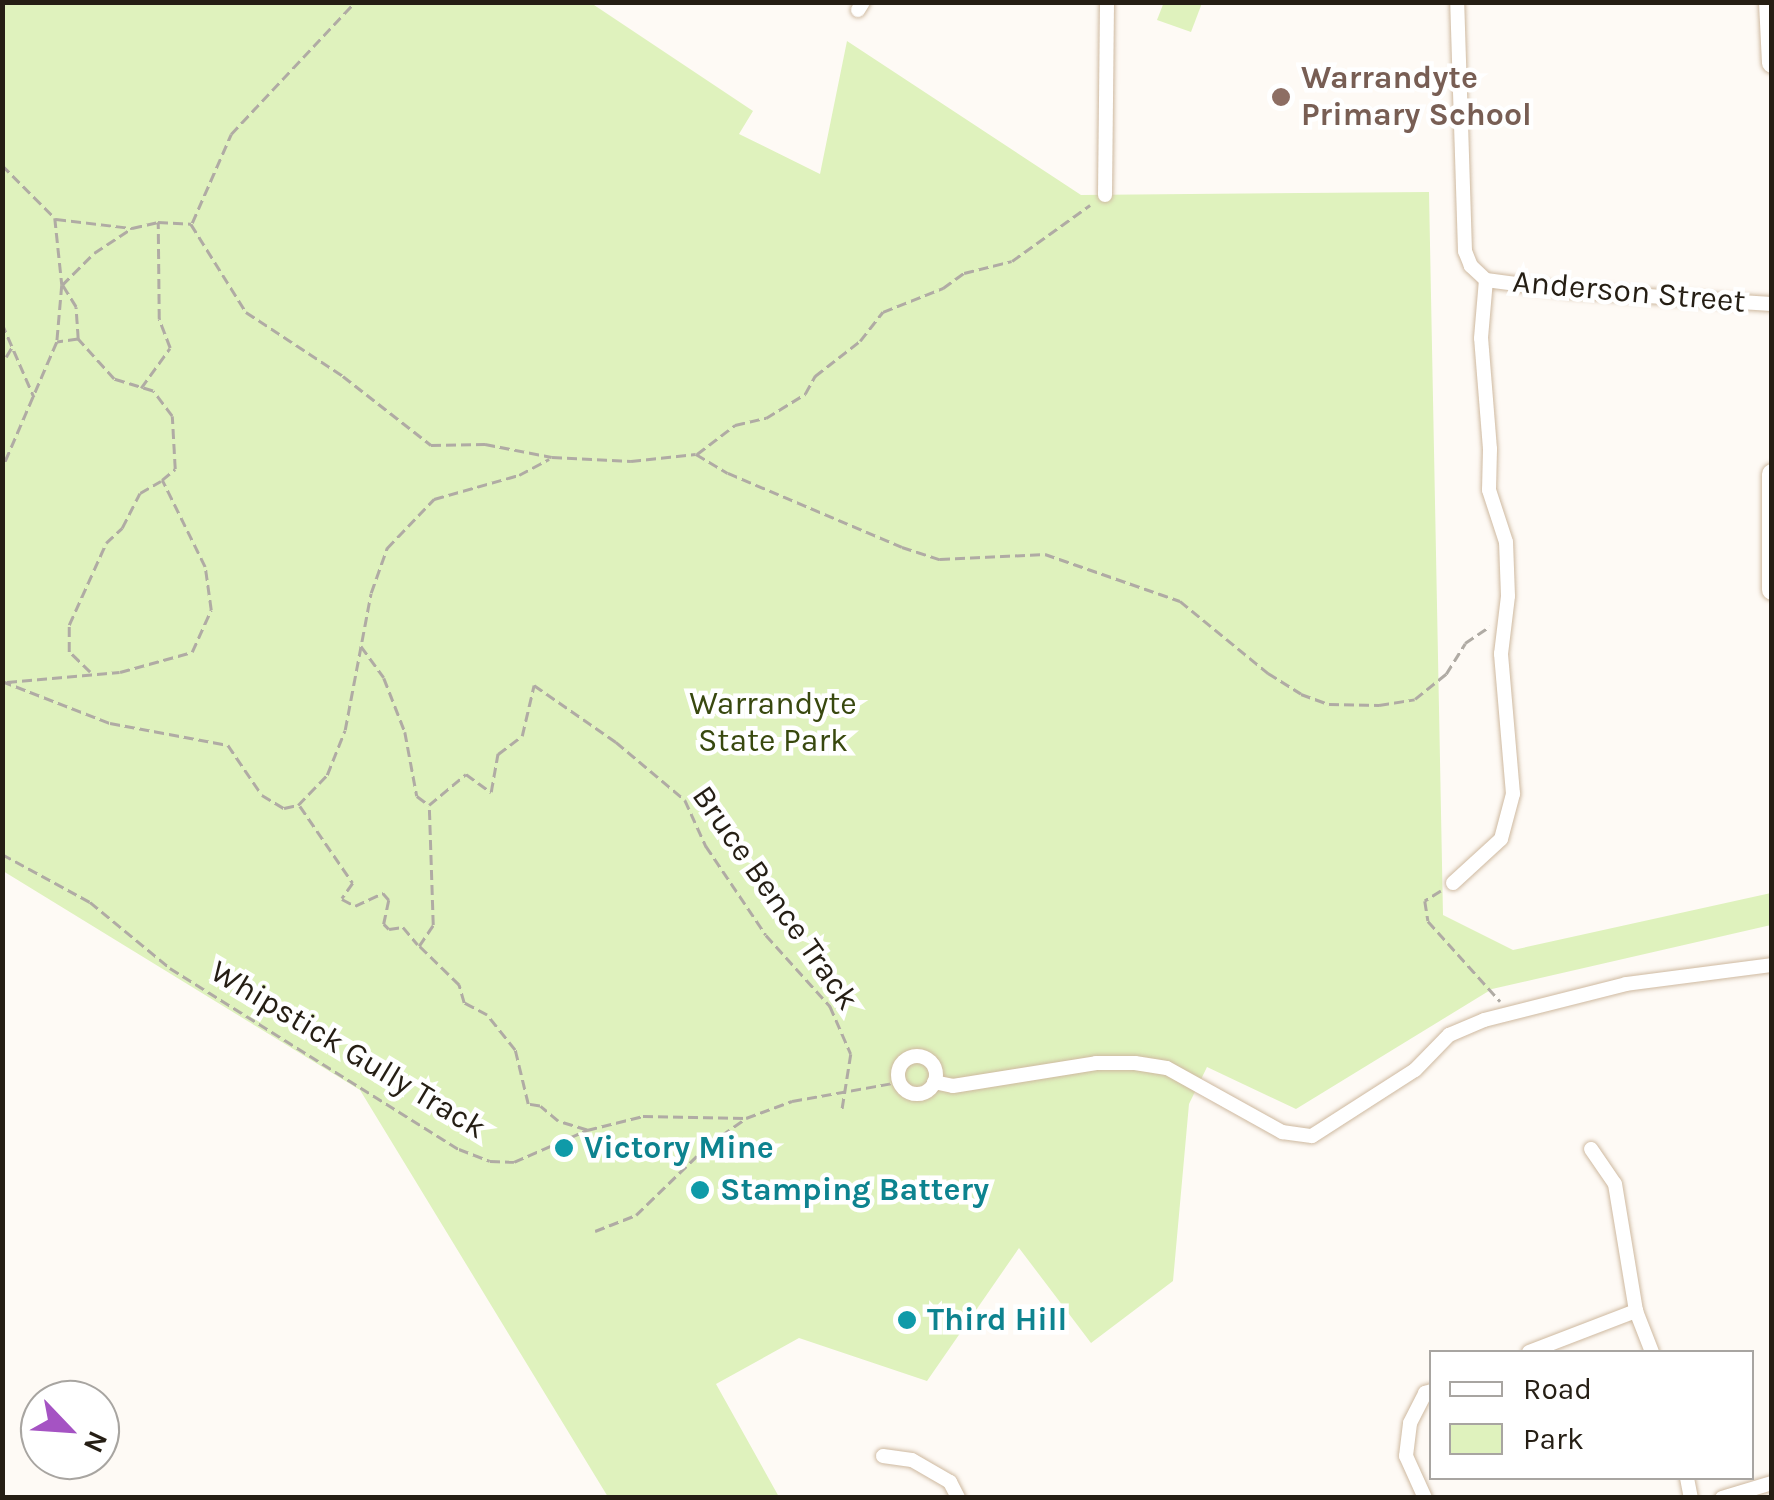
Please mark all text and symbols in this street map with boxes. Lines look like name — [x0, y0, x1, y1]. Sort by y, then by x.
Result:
place label: Warrandyte Primary School — [1301, 60, 1532, 135]
marker: Warrandyte Primary School — [1270, 86, 1292, 108]
street label: Anderson Street — [1511, 263, 1747, 321]
park label: Warrandyte State Park — [689, 686, 857, 761]
street label: Bruce Bence Track — [683, 778, 867, 1018]
street label: Whipstick Gully Track — [203, 953, 493, 1147]
place label: Victory Mine — [584, 1129, 774, 1167]
marker: Victory Mine — [553, 1137, 575, 1159]
place label: Stamping Battery — [720, 1171, 989, 1209]
marker: Stamping Battery — [689, 1179, 711, 1201]
place label: Third Hill — [927, 1301, 1067, 1339]
marker: Third Hill — [896, 1309, 918, 1331]
legend — [1429, 1350, 1754, 1480]
text: Road — [1523, 1371, 1592, 1407]
north arrow — [20, 1380, 120, 1480]
text: Park — [1523, 1421, 1584, 1457]
text: N — [77, 1426, 115, 1458]

